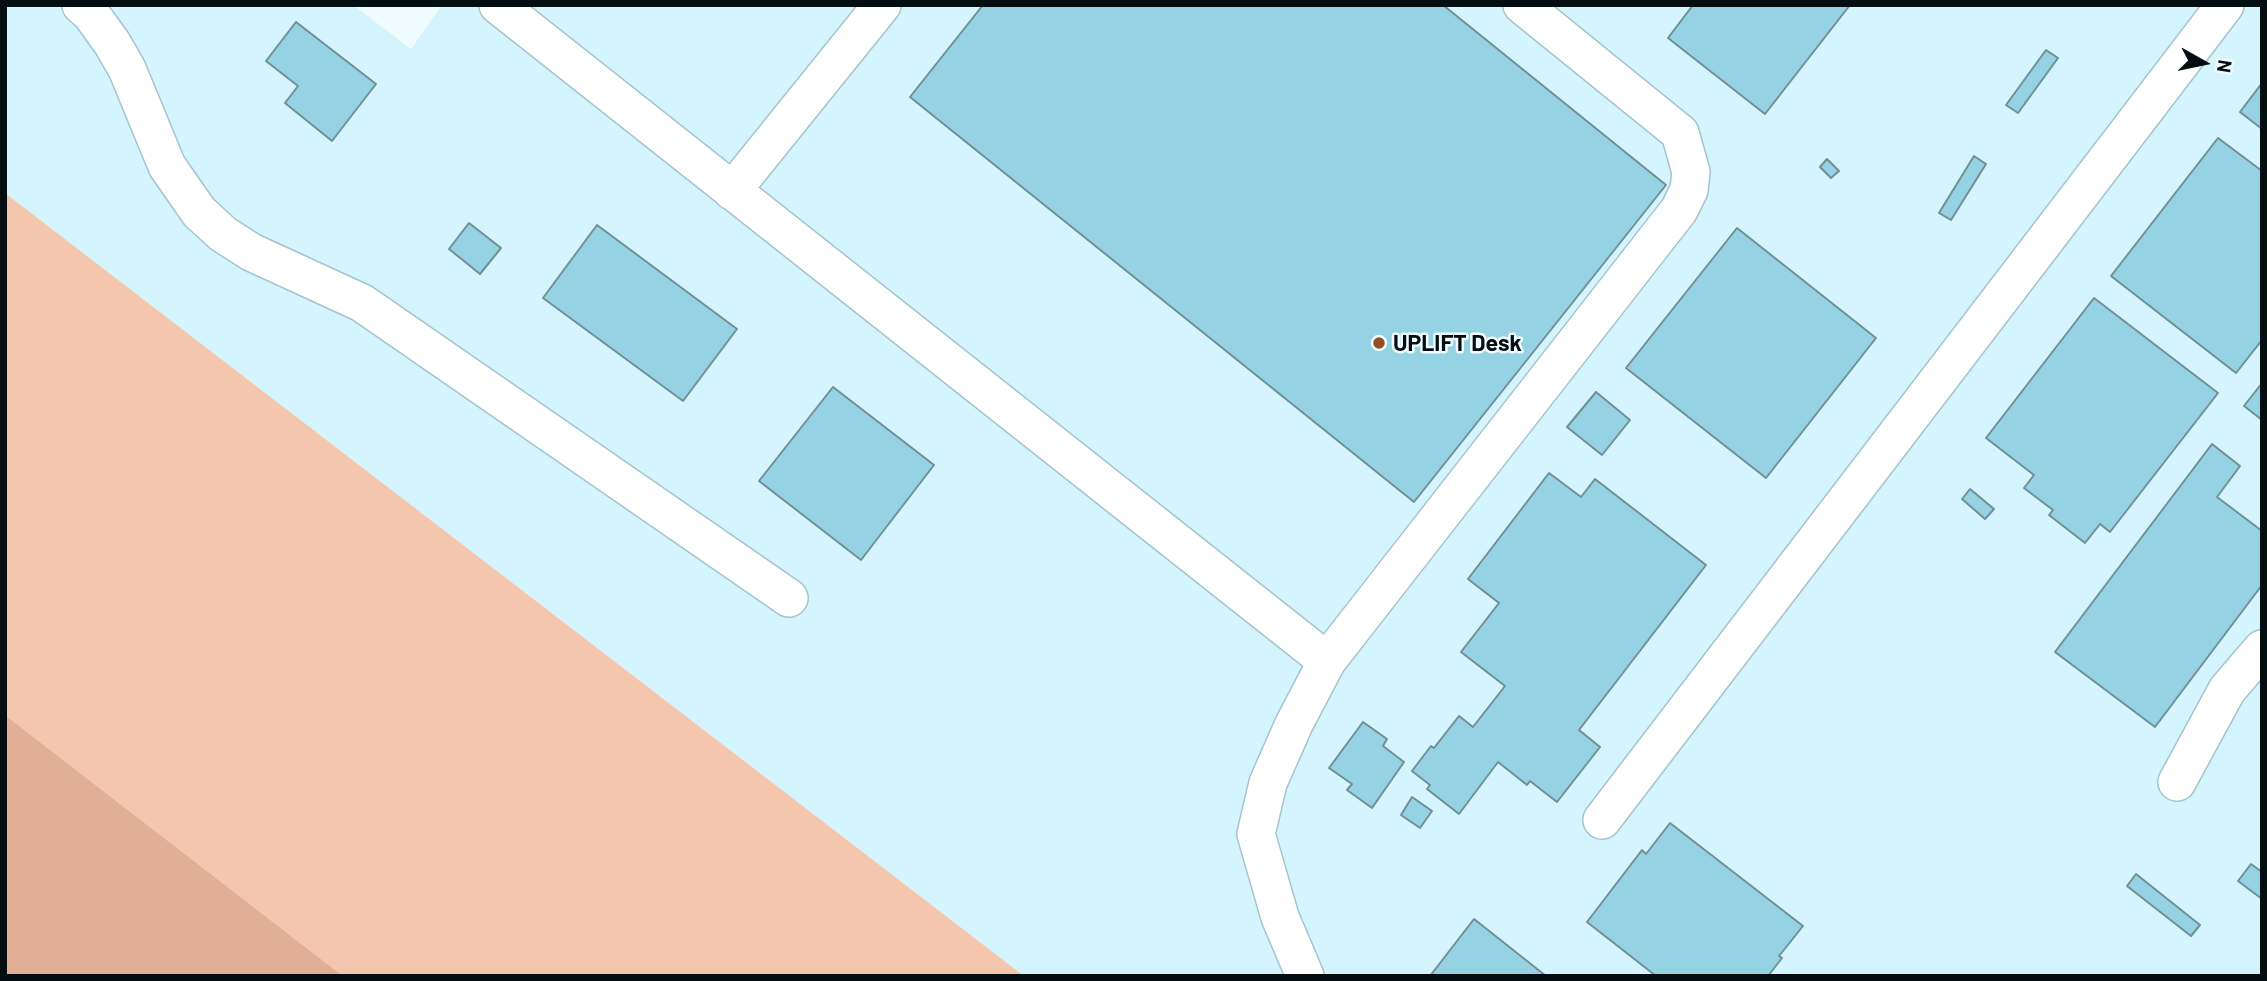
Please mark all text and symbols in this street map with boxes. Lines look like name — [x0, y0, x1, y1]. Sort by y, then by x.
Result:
north arrow — [2169, 28, 2239, 98]
text: N — [2213, 58, 2238, 74]
place label: UPLIFT Desk — [1393, 329, 1522, 357]
marker: UPLIFT Desk — [1371, 335, 1387, 351]

